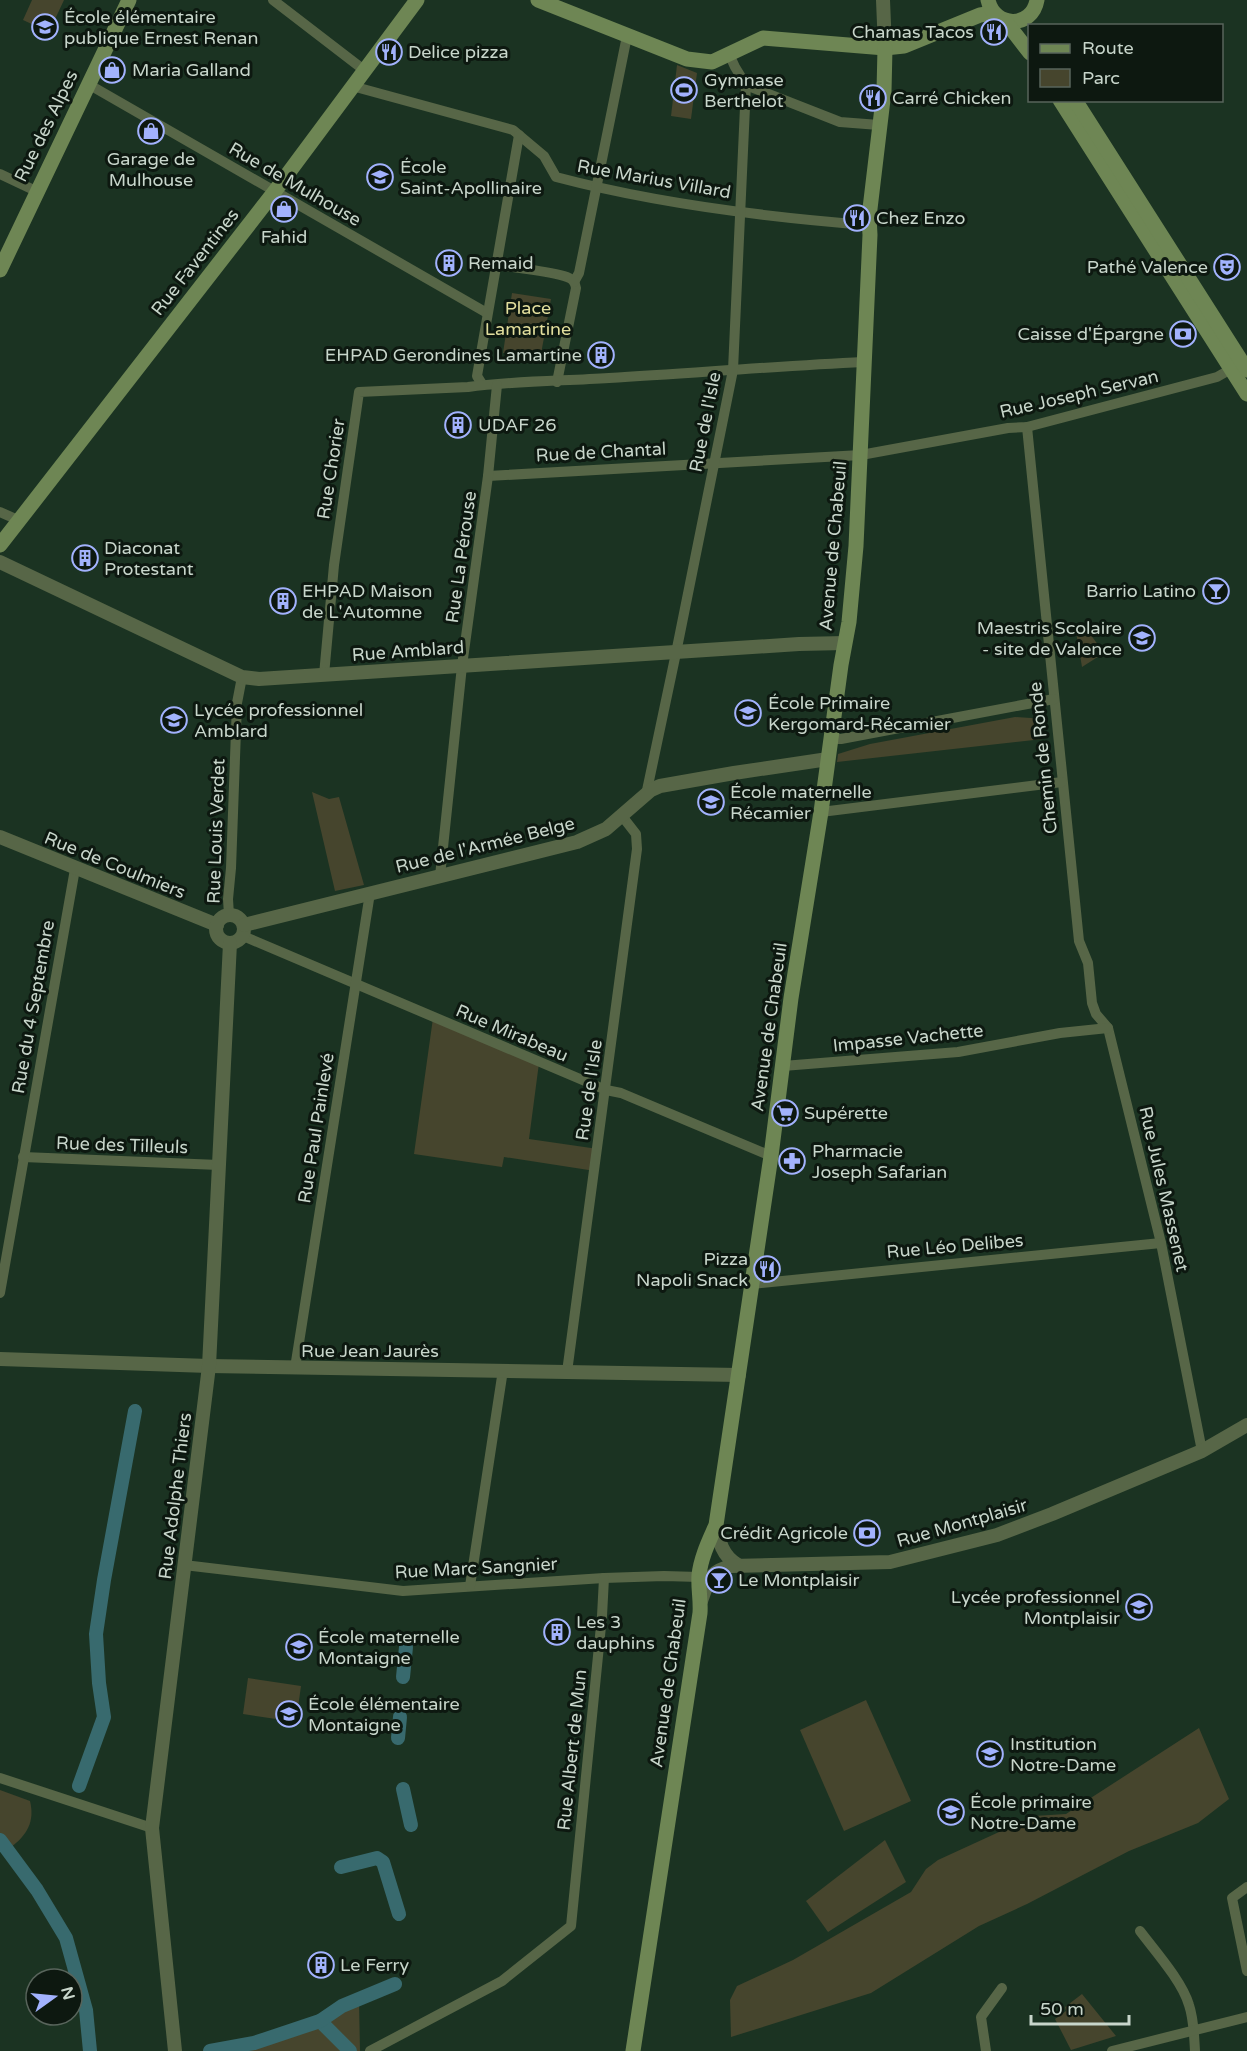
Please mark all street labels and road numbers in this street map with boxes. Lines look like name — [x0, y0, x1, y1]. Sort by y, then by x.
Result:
street label: Rue des Alpes — [9, 67, 83, 185]
street label: Rue de Mulhouse — [225, 137, 365, 231]
street label: Rue Marius Villard — [575, 155, 733, 203]
street label: Rue Faventines — [146, 204, 244, 320]
street label: Rue Joseph Servan — [997, 365, 1161, 423]
street label: Rue de l'Isle — [685, 370, 725, 474]
street label: Rue Chorier — [312, 417, 350, 521]
street label: Rue de Chantal — [535, 438, 667, 466]
street label: Avenue de Chabeuil — [815, 460, 851, 632]
street label: Rue La Pérouse — [441, 490, 481, 624]
street label: Rue Amblard — [351, 636, 465, 666]
street label: Chemin de Ronde — [1024, 681, 1062, 835]
street label: Rue Louis Verdet — [202, 758, 230, 904]
street label: Rue de l'Armée Belge — [393, 812, 577, 878]
street label: Rue de Coulmiers — [41, 827, 189, 903]
street label: Rue du 4 Septembre — [7, 919, 59, 1095]
street label: Avenue de Chabeuil — [746, 941, 792, 1113]
street label: Rue Mirabeau — [453, 999, 571, 1067]
street label: Impasse Vachette — [832, 1019, 984, 1057]
street label: Rue de l'Isle — [571, 1038, 607, 1142]
street label: Rue Paul Painlevé — [293, 1051, 339, 1205]
street label: Rue Jules Massenet — [1134, 1104, 1194, 1274]
street label: Rue des Tilleuls — [56, 1132, 188, 1158]
street label: Rue Léo Delibes — [886, 1229, 1024, 1263]
street label: Rue Jean Jaurès — [301, 1340, 439, 1362]
street label: Rue Adolphe Thiers — [154, 1411, 196, 1581]
street label: Rue Montplaisir — [894, 1494, 1030, 1552]
street label: Rue Marc Sangnier — [394, 1553, 558, 1583]
street label: Avenue de Chabeuil — [645, 1597, 691, 1769]
street label: Rue Albert de Mun — [553, 1668, 591, 1832]

